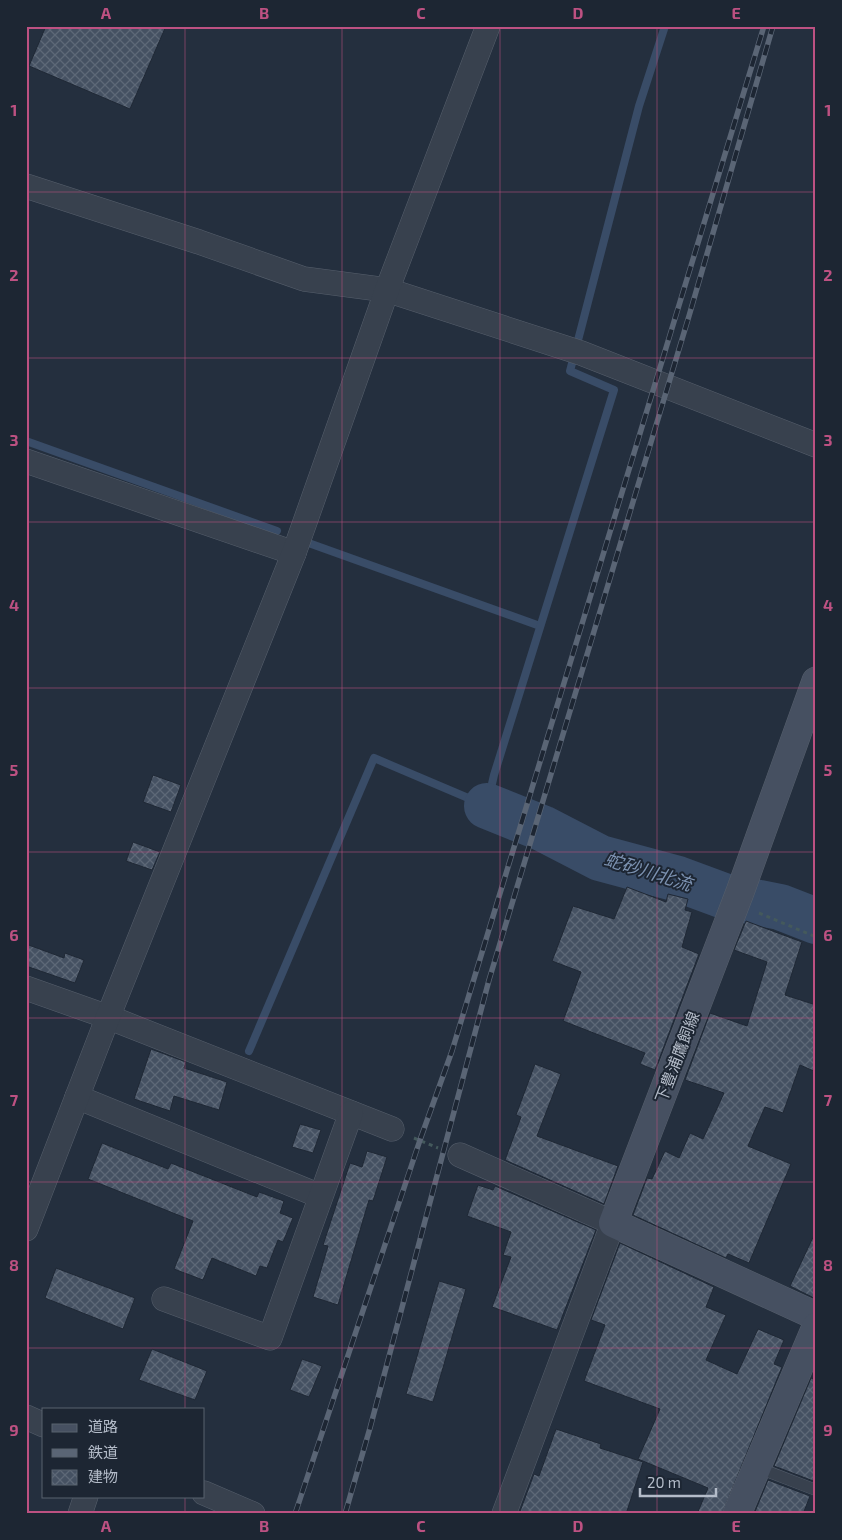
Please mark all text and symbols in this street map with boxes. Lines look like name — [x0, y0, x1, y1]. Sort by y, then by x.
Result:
text: A — [101, 3, 112, 22]
text: B — [259, 3, 269, 22]
text: C — [416, 3, 426, 22]
text: D — [573, 3, 584, 22]
text: E — [731, 3, 741, 22]
text: 1 — [11, 100, 17, 119]
text: 1 — [825, 100, 831, 119]
text: 2 — [9, 265, 19, 284]
text: 2 — [823, 265, 833, 284]
text: 3 — [9, 430, 19, 449]
text: 3 — [823, 430, 833, 449]
text: 4 — [9, 595, 19, 614]
text: 4 — [823, 595, 833, 614]
text: 5 — [10, 760, 19, 779]
text: 5 — [824, 760, 833, 779]
water label: 蛇砂川北流 — [602, 847, 697, 896]
text: 6 — [9, 925, 19, 944]
text: 6 — [823, 925, 833, 944]
street label: 下豊浦鷹飼線 — [650, 1009, 703, 1105]
text: 7 — [10, 1090, 19, 1109]
text: 7 — [824, 1090, 833, 1109]
text: 8 — [9, 1255, 19, 1274]
text: 8 — [823, 1255, 833, 1274]
legend — [42, 1408, 205, 1498]
text: 道路 — [88, 1417, 118, 1435]
text: 9 — [9, 1420, 19, 1439]
text: 9 — [823, 1420, 833, 1439]
text: 鉄道 — [88, 1443, 118, 1461]
scale bar — [640, 1465, 716, 1497]
text: 建物 — [88, 1467, 118, 1485]
text: 20 m — [647, 1473, 681, 1491]
text: A — [101, 1516, 112, 1535]
text: B — [259, 1516, 269, 1535]
text: C — [416, 1516, 426, 1535]
text: D — [573, 1516, 584, 1535]
text: E — [731, 1516, 741, 1535]

